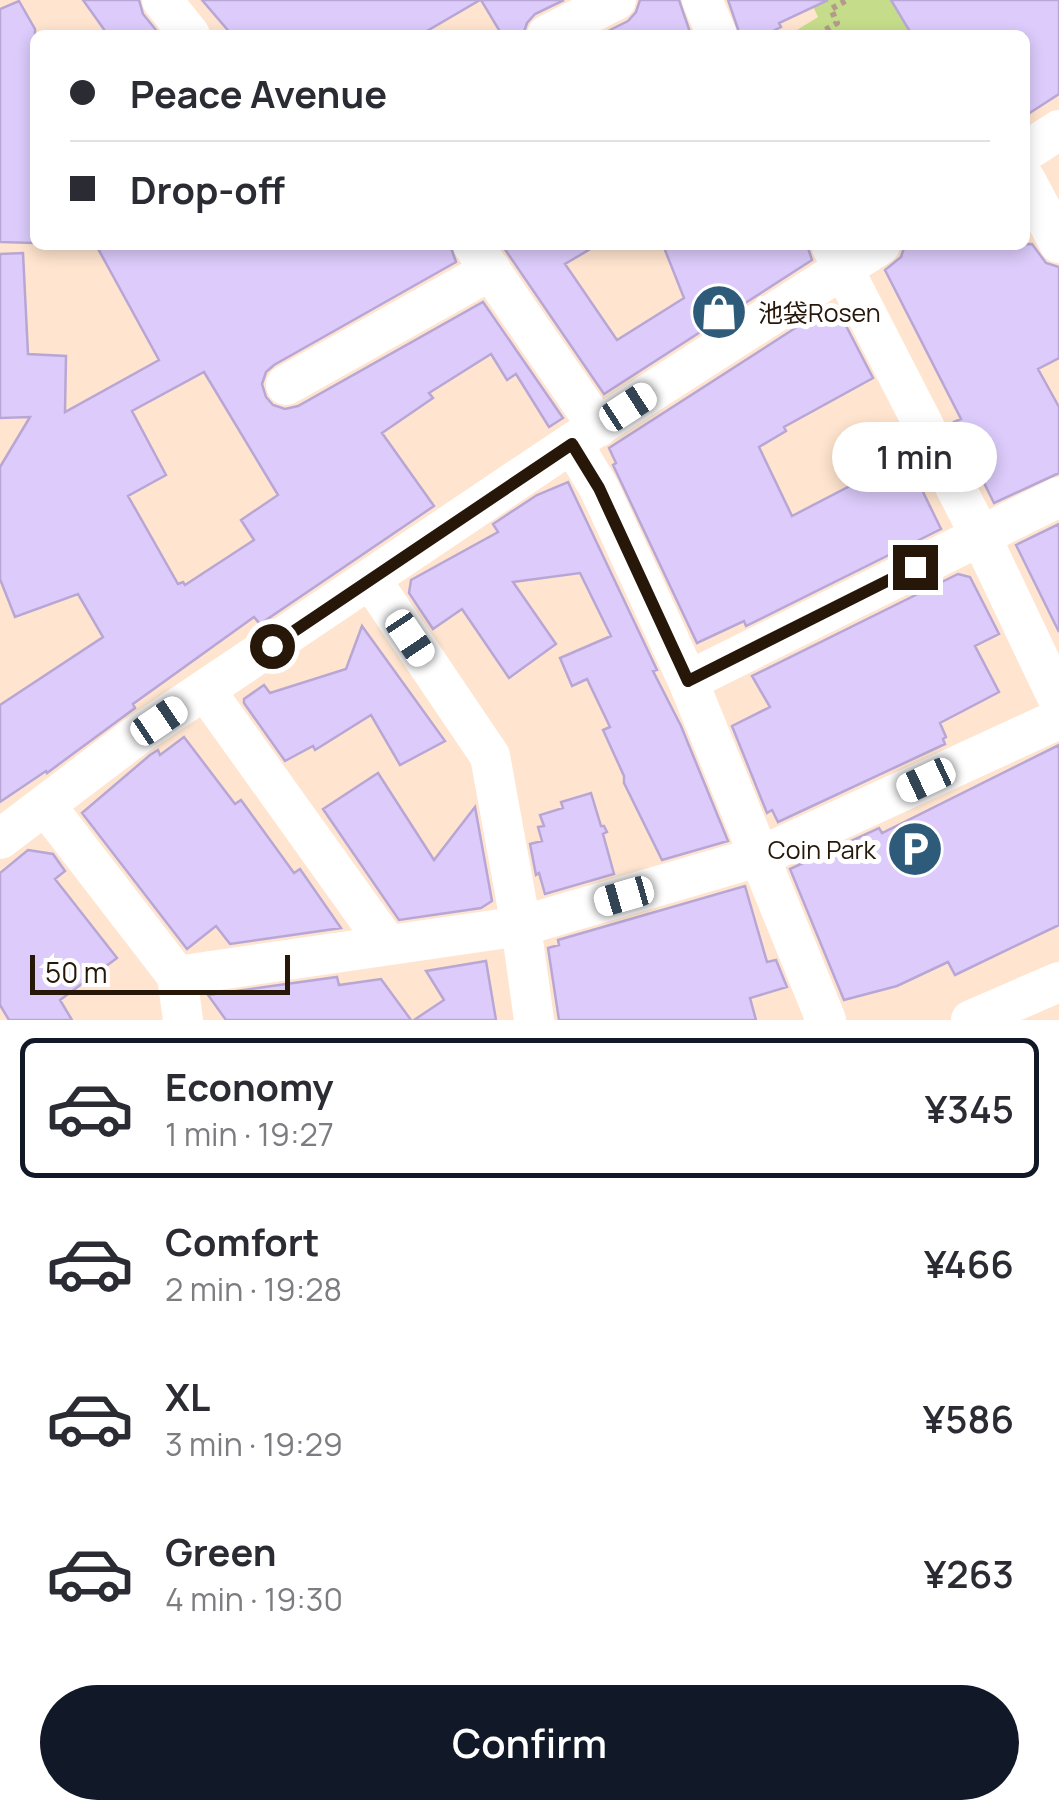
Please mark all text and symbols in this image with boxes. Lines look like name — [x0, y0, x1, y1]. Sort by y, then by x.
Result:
text: Peace Avenue — [130, 67, 387, 119]
text: Drop-off — [130, 163, 285, 215]
shop icon: 池袋Rosen — [689, 282, 749, 342]
place label: 池袋Rosen — [758, 295, 881, 330]
car — [595, 378, 661, 436]
callout: 1 min — [832, 422, 998, 492]
text: 1 min — [876, 435, 953, 479]
route end — [893, 545, 938, 590]
car — [381, 605, 439, 671]
route start — [250, 624, 295, 669]
car — [126, 692, 192, 750]
car — [892, 754, 960, 806]
parking icon: Coin Park — [885, 819, 945, 879]
place label: Coin Park — [768, 832, 877, 867]
car — [591, 873, 657, 919]
scale bar — [30, 950, 290, 994]
text: 50 m — [45, 953, 108, 991]
text: Economy — [165, 1060, 334, 1112]
icon: car — [45, 1063, 135, 1153]
text: ¥345 — [925, 1082, 1014, 1134]
text: 1 min · 19:27 — [165, 1112, 334, 1156]
text: Comfort — [165, 1215, 319, 1267]
icon: car — [45, 1218, 135, 1308]
text: ¥466 — [924, 1237, 1014, 1289]
text: 2 min · 19:28 — [165, 1267, 342, 1311]
text: XL — [165, 1370, 210, 1422]
icon: car — [45, 1373, 135, 1463]
text: ¥586 — [923, 1392, 1014, 1444]
text: 3 min · 19:29 — [165, 1422, 343, 1466]
text: Green — [165, 1525, 277, 1577]
icon: car — [45, 1528, 135, 1618]
text: ¥263 — [924, 1547, 1014, 1599]
text: 4 min · 19:30 — [165, 1577, 343, 1621]
button: Confirm — [40, 1685, 1019, 1800]

